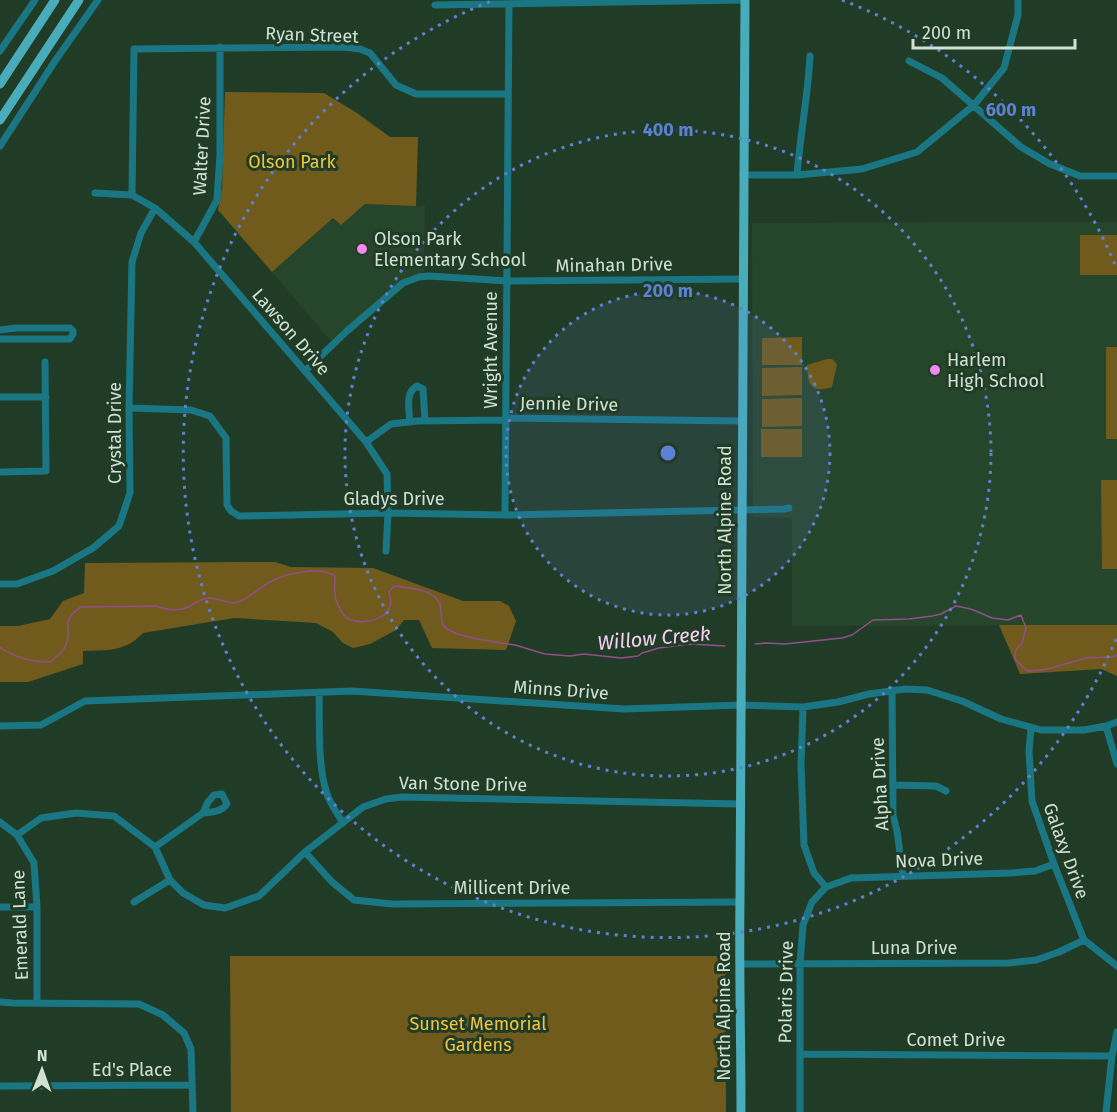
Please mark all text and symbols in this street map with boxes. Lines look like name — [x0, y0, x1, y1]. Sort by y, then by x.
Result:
scale bar — [913, 12, 1075, 50]
street label: Ryan Street — [265, 22, 360, 48]
text: 200 m — [922, 22, 971, 44]
street label: Walter Drive — [188, 96, 216, 196]
text: 600 m — [986, 99, 1036, 121]
text: 400 m — [643, 119, 693, 141]
park label: Olson Park — [248, 151, 336, 173]
place label: Olson Park Elementary School — [374, 228, 526, 271]
marker: Olson Park Elementary School — [355, 242, 369, 256]
street label: Minahan Drive — [555, 253, 673, 277]
text: 200 m — [643, 280, 693, 302]
street label: Lawson Drive — [247, 284, 335, 380]
street label: Wright Avenue — [480, 291, 502, 409]
place label: Harlem High School — [947, 349, 1044, 392]
marker: Harlem High School — [928, 363, 942, 377]
street label: Crystal Drive — [104, 382, 126, 484]
street label: Jennie Drive — [520, 392, 618, 416]
centre of rings — [658, 443, 678, 463]
street label: North Alpine Road — [714, 445, 736, 595]
street label: Gladys Drive — [343, 488, 445, 510]
water label: Willow Creek — [596, 621, 712, 655]
street label: Minns Drive — [513, 676, 609, 704]
street label: Alpha Drive — [867, 737, 893, 831]
street label: Van Stone Drive — [399, 772, 527, 796]
street label: Galaxy Drive — [1038, 800, 1094, 902]
street label: Nova Drive — [895, 847, 983, 873]
street label: Emerald Lane — [7, 870, 33, 980]
street label: Millicent Drive — [454, 877, 570, 899]
street label: North Alpine Road — [713, 931, 735, 1081]
street label: Luna Drive — [871, 937, 957, 959]
street label: Polaris Drive — [774, 940, 798, 1044]
park label: Sunset Memorial Gardens — [410, 1013, 546, 1056]
street label: Comet Drive — [907, 1029, 1005, 1051]
north arrow — [12, 1040, 72, 1100]
text: N — [37, 1046, 48, 1065]
street label: Ed's Place — [92, 1059, 172, 1081]

